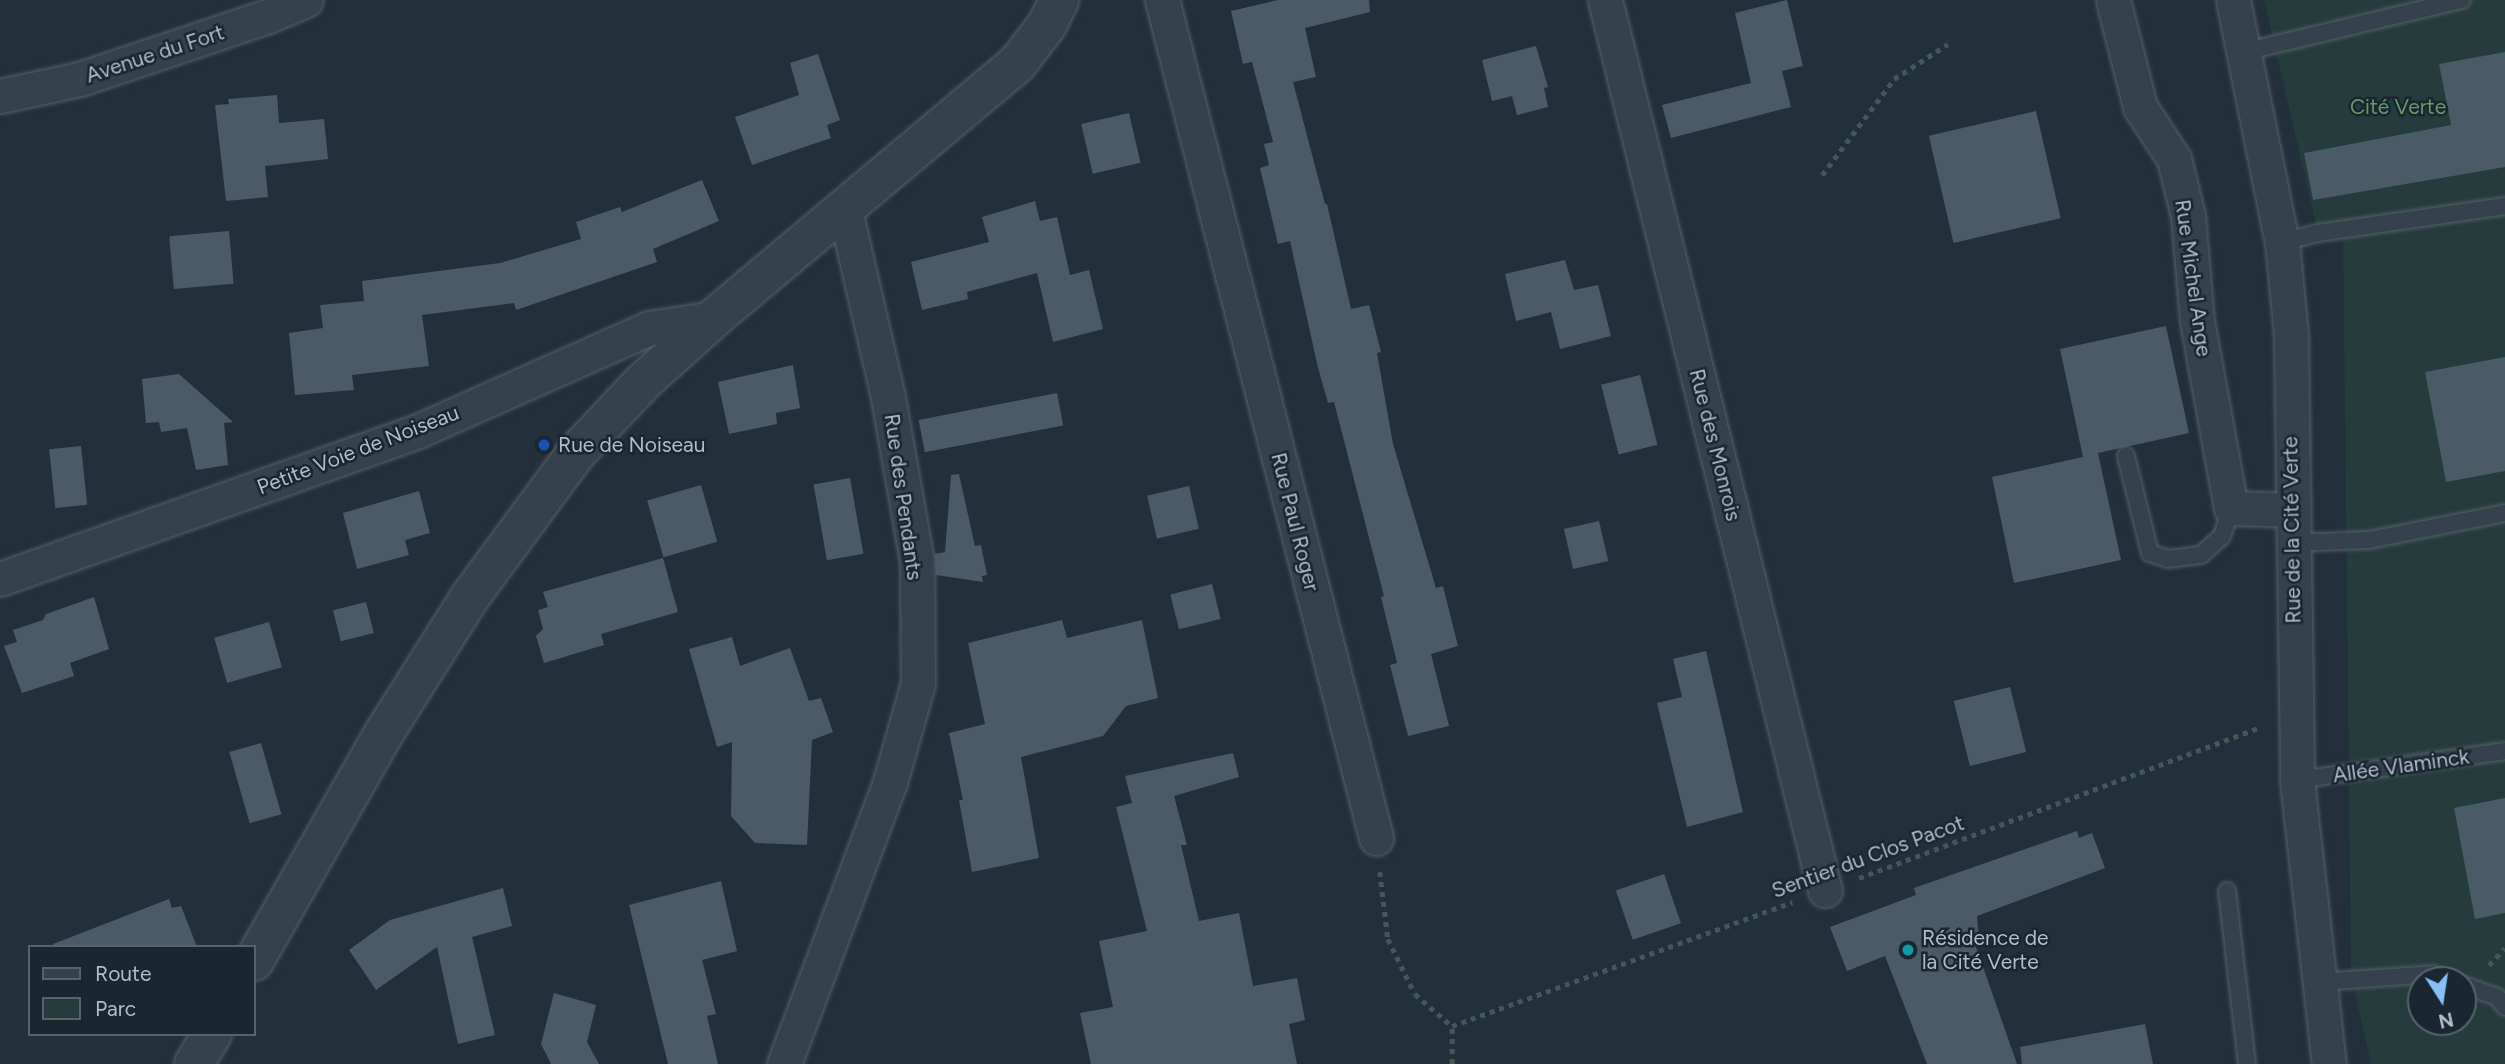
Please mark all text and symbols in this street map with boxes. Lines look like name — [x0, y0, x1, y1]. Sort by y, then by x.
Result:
street label: Avenue du Fort — [83, 20, 227, 88]
park label: Cité Verte — [2350, 94, 2446, 120]
street label: Rue Michel Ange — [2170, 198, 2216, 358]
street label: Rue des Monrois — [1684, 366, 1746, 524]
street label: Petite Voie de Noiseau — [254, 400, 462, 500]
street label: Rue des Pendants — [879, 412, 927, 582]
place label: Rue de Noiseau — [558, 432, 705, 458]
street label: Rue de la Cité Verte — [2278, 436, 2306, 624]
marker: Rue de Noiseau — [536, 437, 552, 453]
street label: Rue Paul Roger — [1266, 450, 1324, 594]
street label: Allée Vlaminck — [2331, 744, 2471, 788]
street label: Sentier du Clos Pacot — [1768, 810, 1968, 904]
place label: Résidence de la Cité Verte — [1922, 925, 2049, 975]
marker: Résidence de la Cité Verte — [1900, 942, 1916, 958]
legend — [28, 945, 256, 1036]
text: Route — [95, 961, 151, 986]
north arrow — [2407, 966, 2477, 1036]
text: Parc — [95, 996, 136, 1021]
text: N — [2436, 1007, 2456, 1033]

